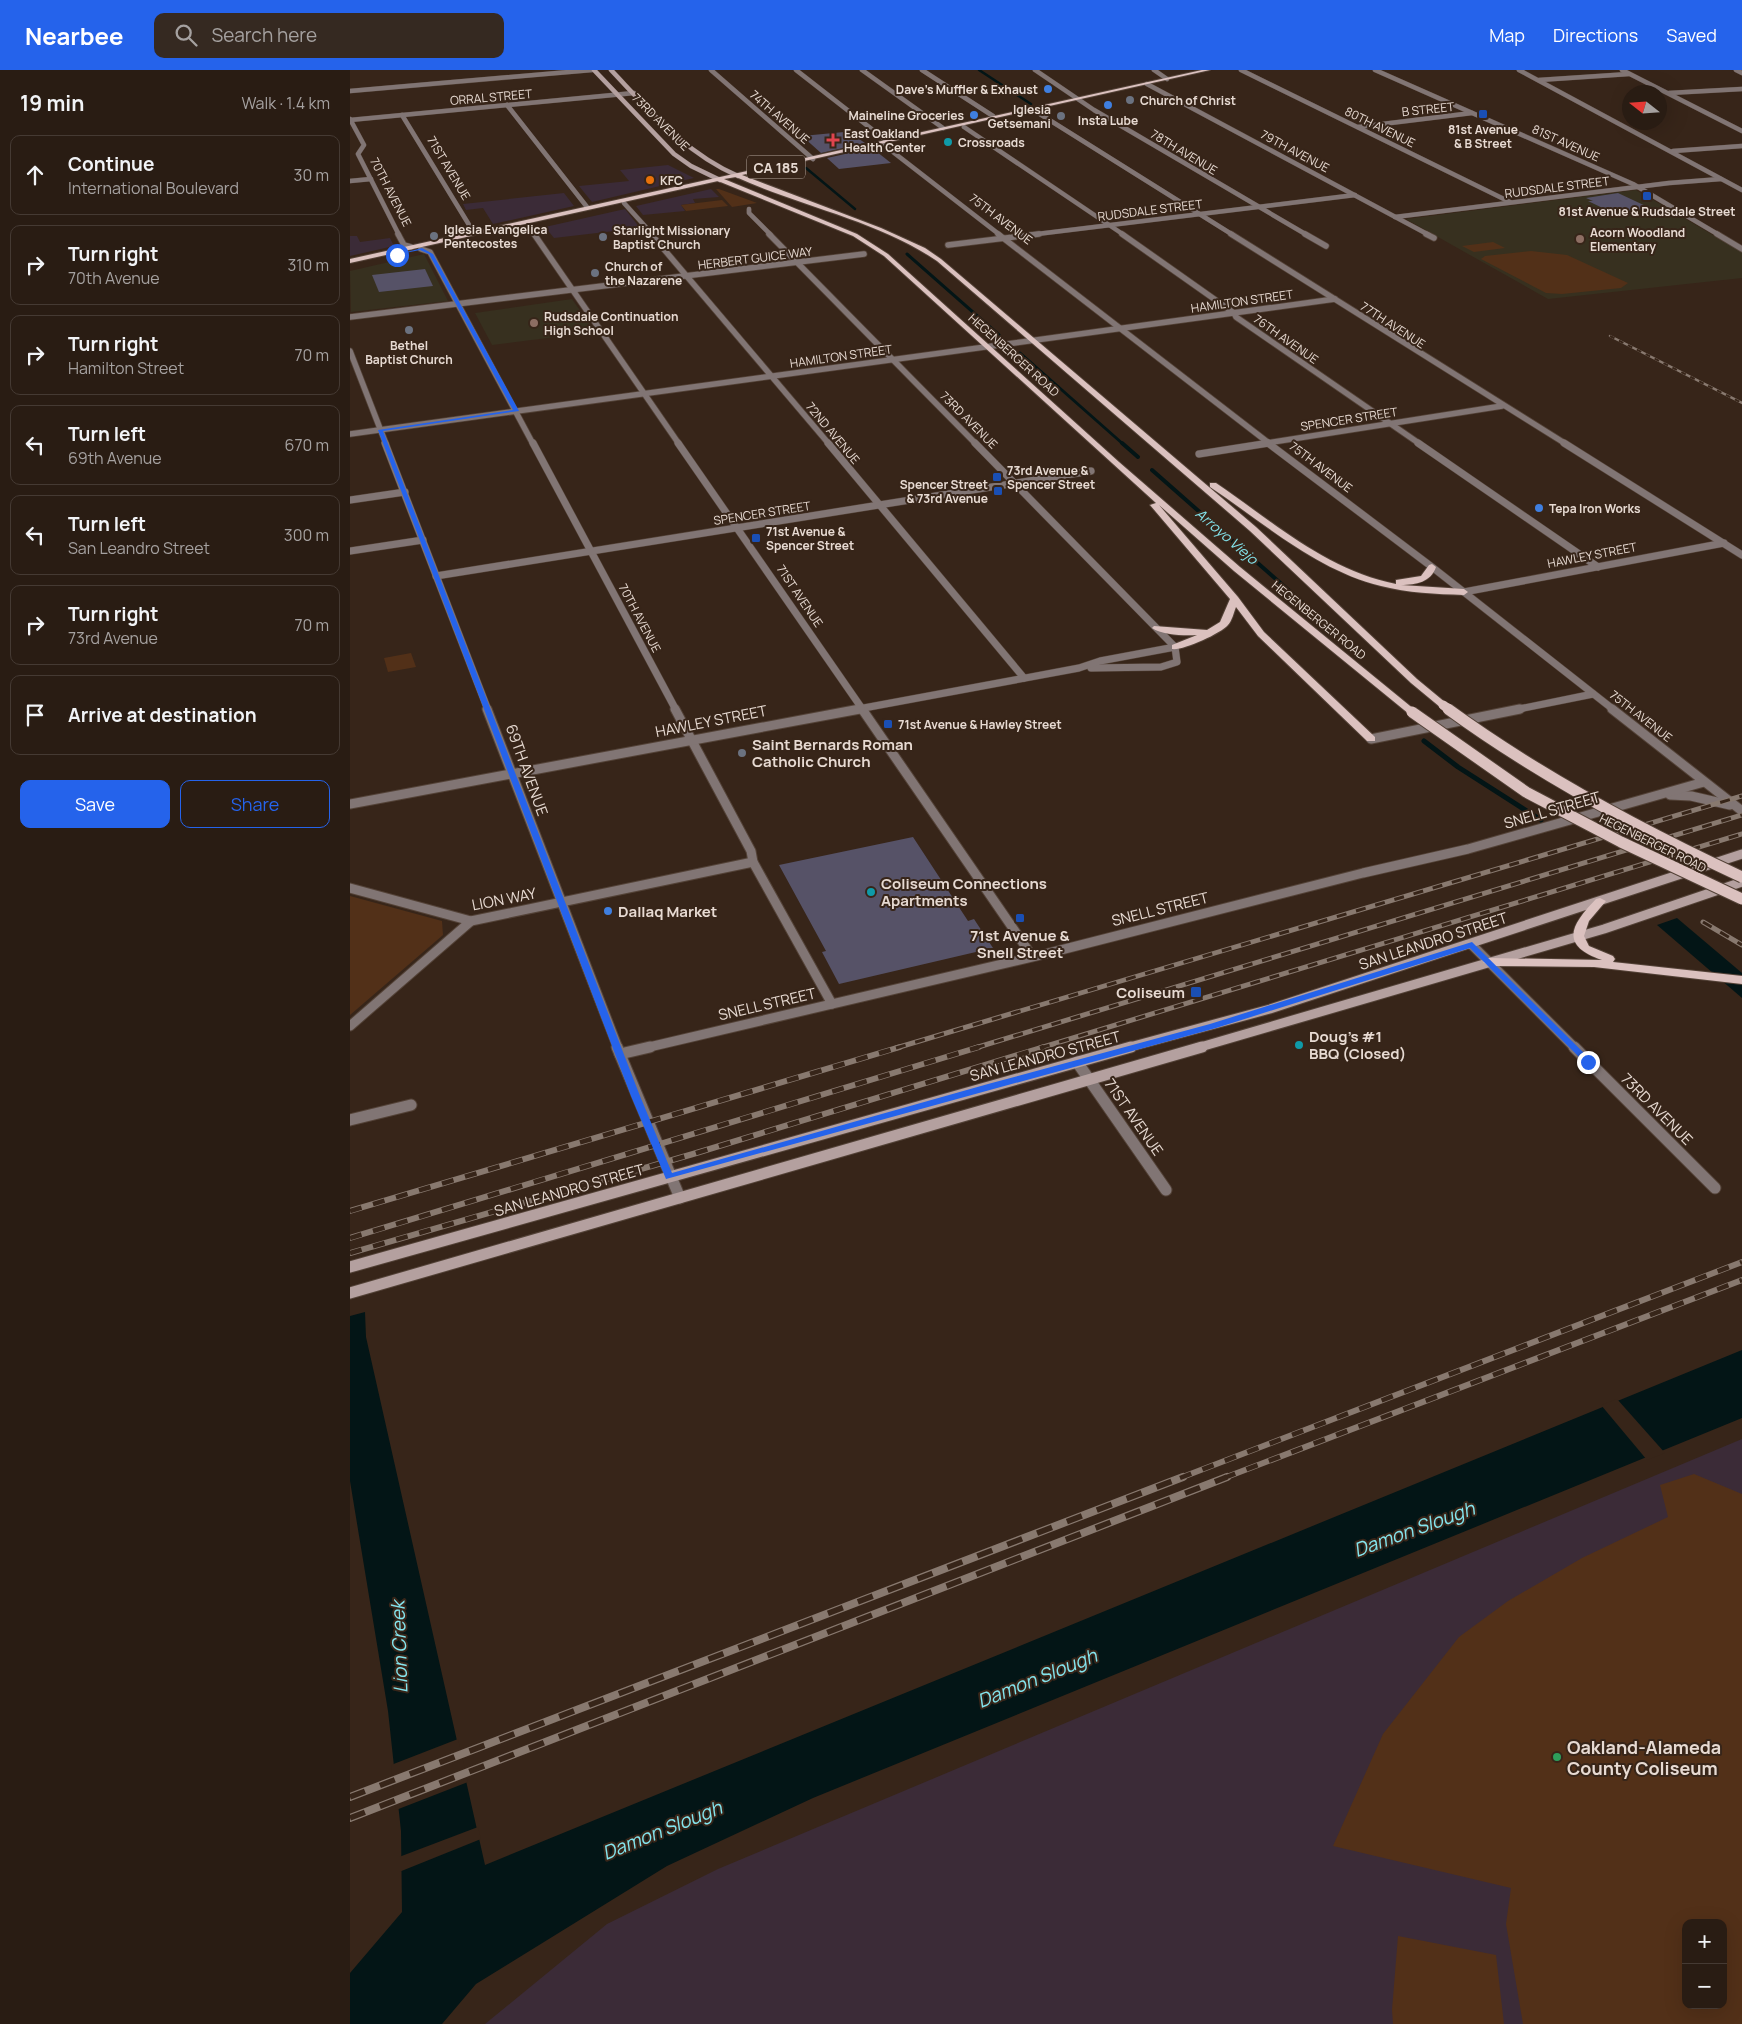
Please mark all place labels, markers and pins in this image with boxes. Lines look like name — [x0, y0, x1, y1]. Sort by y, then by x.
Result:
place label: Dave's Muffler & Exhaust — [896, 81, 1038, 98]
marker: Dave's Muffler & Exhaust — [1042, 83, 1054, 95]
place label: Church of Christ — [1140, 92, 1236, 109]
marker: Church of Christ — [1124, 94, 1136, 106]
marker: Insta Lube — [1102, 99, 1114, 111]
place label: Iglesia Getsemani — [988, 101, 1051, 132]
place label: Maineline Groceries — [848, 107, 965, 124]
marker: 81st Avenue & B Street — [1477, 108, 1489, 120]
marker: Maineline Groceries — [968, 109, 980, 121]
marker: Iglesia Getsemani — [1055, 110, 1067, 122]
place label: Insta Lube — [1078, 112, 1138, 129]
place label: 81st Avenue & B Street — [1448, 121, 1518, 152]
place label: East Oakland Health Center — [844, 125, 926, 156]
marker: East Oakland Health Center — [826, 133, 840, 147]
place label: Crossroads — [958, 134, 1025, 151]
marker: Crossroads — [942, 136, 954, 148]
place label: KFC — [660, 172, 683, 189]
marker: KFC — [644, 174, 656, 186]
marker: 81st Avenue & Rudsdale Street — [1641, 190, 1653, 202]
place label: 81st Avenue & Rudsdale Street — [1559, 203, 1735, 220]
place label: Iglesia Evangelica Pentecostes — [444, 221, 547, 252]
place label: Starlight Missionary Baptist Church — [613, 222, 730, 253]
place label: Acorn Woodland Elementary — [1590, 224, 1685, 255]
marker: Iglesia Evangelica Pentecostes — [428, 230, 440, 242]
marker: Starlight Missionary Baptist Church — [597, 231, 609, 243]
marker: Acorn Woodland Elementary — [1574, 233, 1586, 245]
place label: Church of the Nazarene — [605, 258, 682, 289]
marker: Church of the Nazarene — [589, 267, 601, 279]
place label: Rudsdale Continuation High School — [544, 308, 678, 339]
marker: Rudsdale Continuation High School — [528, 317, 540, 329]
marker: Bethel Baptist Church — [403, 324, 415, 336]
place label: Bethel Baptist Church — [365, 337, 453, 368]
place label: 73rd Avenue & Spencer Street — [1007, 462, 1095, 493]
marker: 73rd Avenue & Spencer Street — [991, 471, 1003, 483]
place label: Spencer Street & 73rd Avenue — [900, 476, 988, 507]
marker: Spencer Street & 73rd Avenue — [992, 485, 1004, 497]
place label: Tepa Iron Works — [1549, 500, 1641, 517]
marker: Tepa Iron Works — [1533, 502, 1545, 514]
place label: 71st Avenue & Spencer Street — [766, 523, 854, 554]
marker: 71st Avenue & Spencer Street — [750, 532, 762, 544]
place label: 71st Avenue & Hawley Street — [898, 716, 1062, 733]
marker: 71st Avenue & Hawley Street — [882, 718, 894, 730]
place label: Saint Bernards Roman Catholic Church — [752, 734, 913, 772]
marker: Saint Bernards Roman Catholic Church — [736, 747, 748, 759]
place label: Coliseum Connections Apartments — [881, 873, 1047, 911]
marker: Coliseum Connections Apartments — [865, 886, 877, 898]
place label: Dallaq Market — [618, 901, 717, 922]
marker: Dallaq Market — [602, 905, 614, 917]
marker: 71st Avenue & Snell Street — [1014, 912, 1026, 924]
place label: 71st Avenue & Snell Street — [970, 925, 1070, 963]
place label: Coliseum — [1116, 982, 1185, 1003]
marker: Coliseum — [1189, 985, 1203, 999]
place label: Doug's #1 BBQ (Closed) — [1309, 1026, 1406, 1064]
marker: Doug's #1 BBQ (Closed) — [1293, 1039, 1305, 1051]
place label: Oakland-Alameda County Coliseum — [1567, 1735, 1721, 1780]
marker: Oakland-Alameda County Coliseum — [1551, 1751, 1563, 1763]

